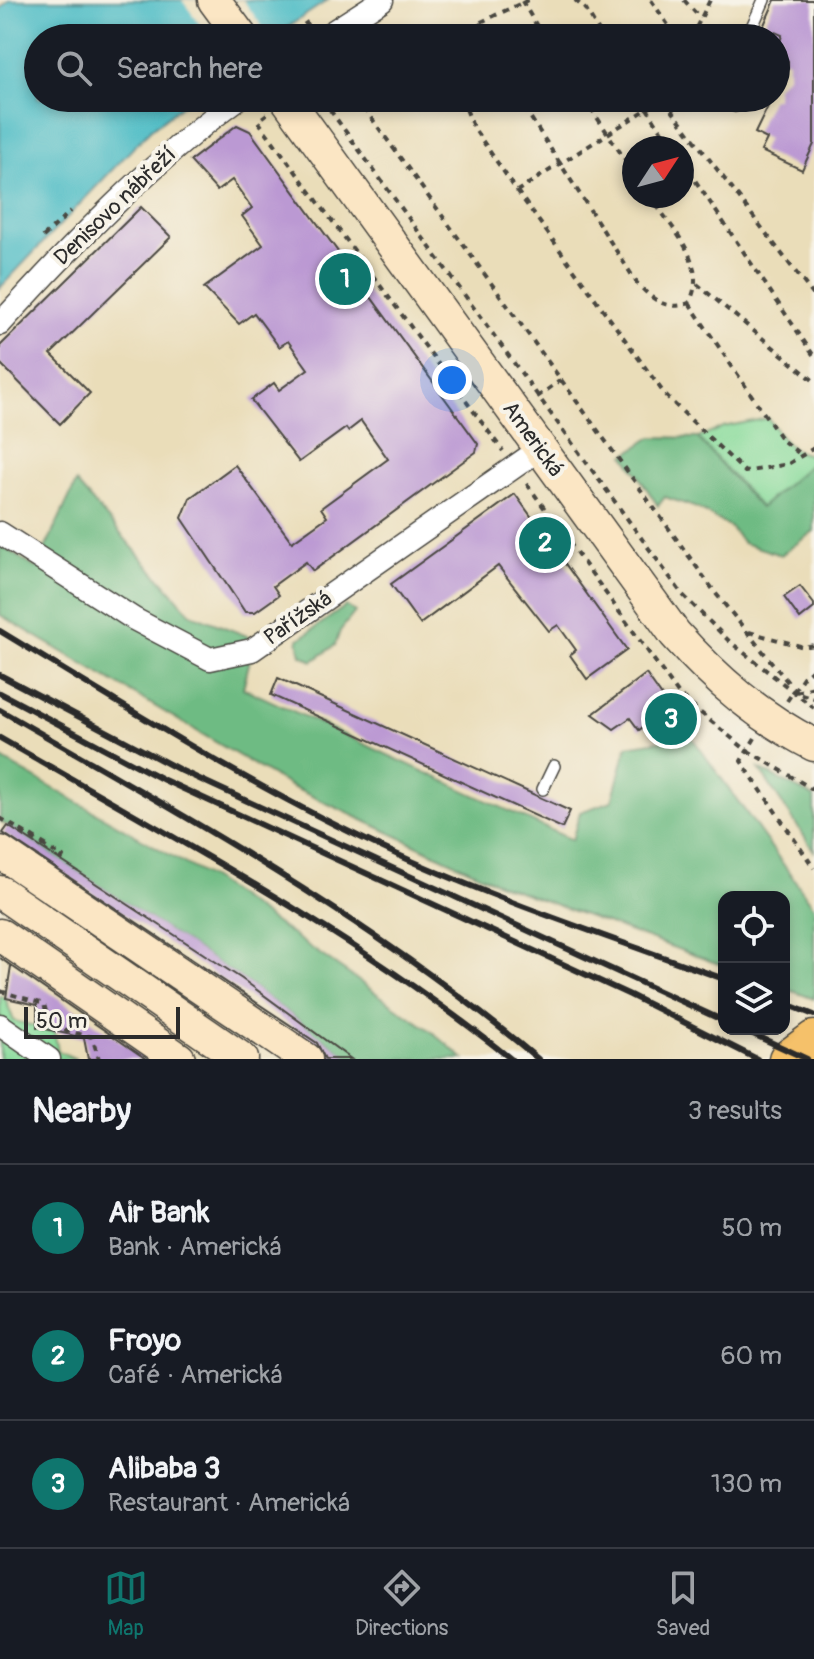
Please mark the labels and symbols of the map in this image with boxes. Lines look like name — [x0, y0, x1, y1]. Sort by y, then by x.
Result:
north arrow — [622, 136, 694, 208]
street label: Denisovo nábřeží — [48, 141, 182, 271]
pin: 1 — [319, 249, 371, 309]
your location — [432, 360, 472, 400]
street label: Americká — [496, 396, 570, 482]
pin: 2 — [519, 513, 571, 573]
street label: Pařížská — [258, 584, 338, 652]
pin: 3 — [645, 689, 697, 749]
scale bar — [24, 1003, 180, 1039]

